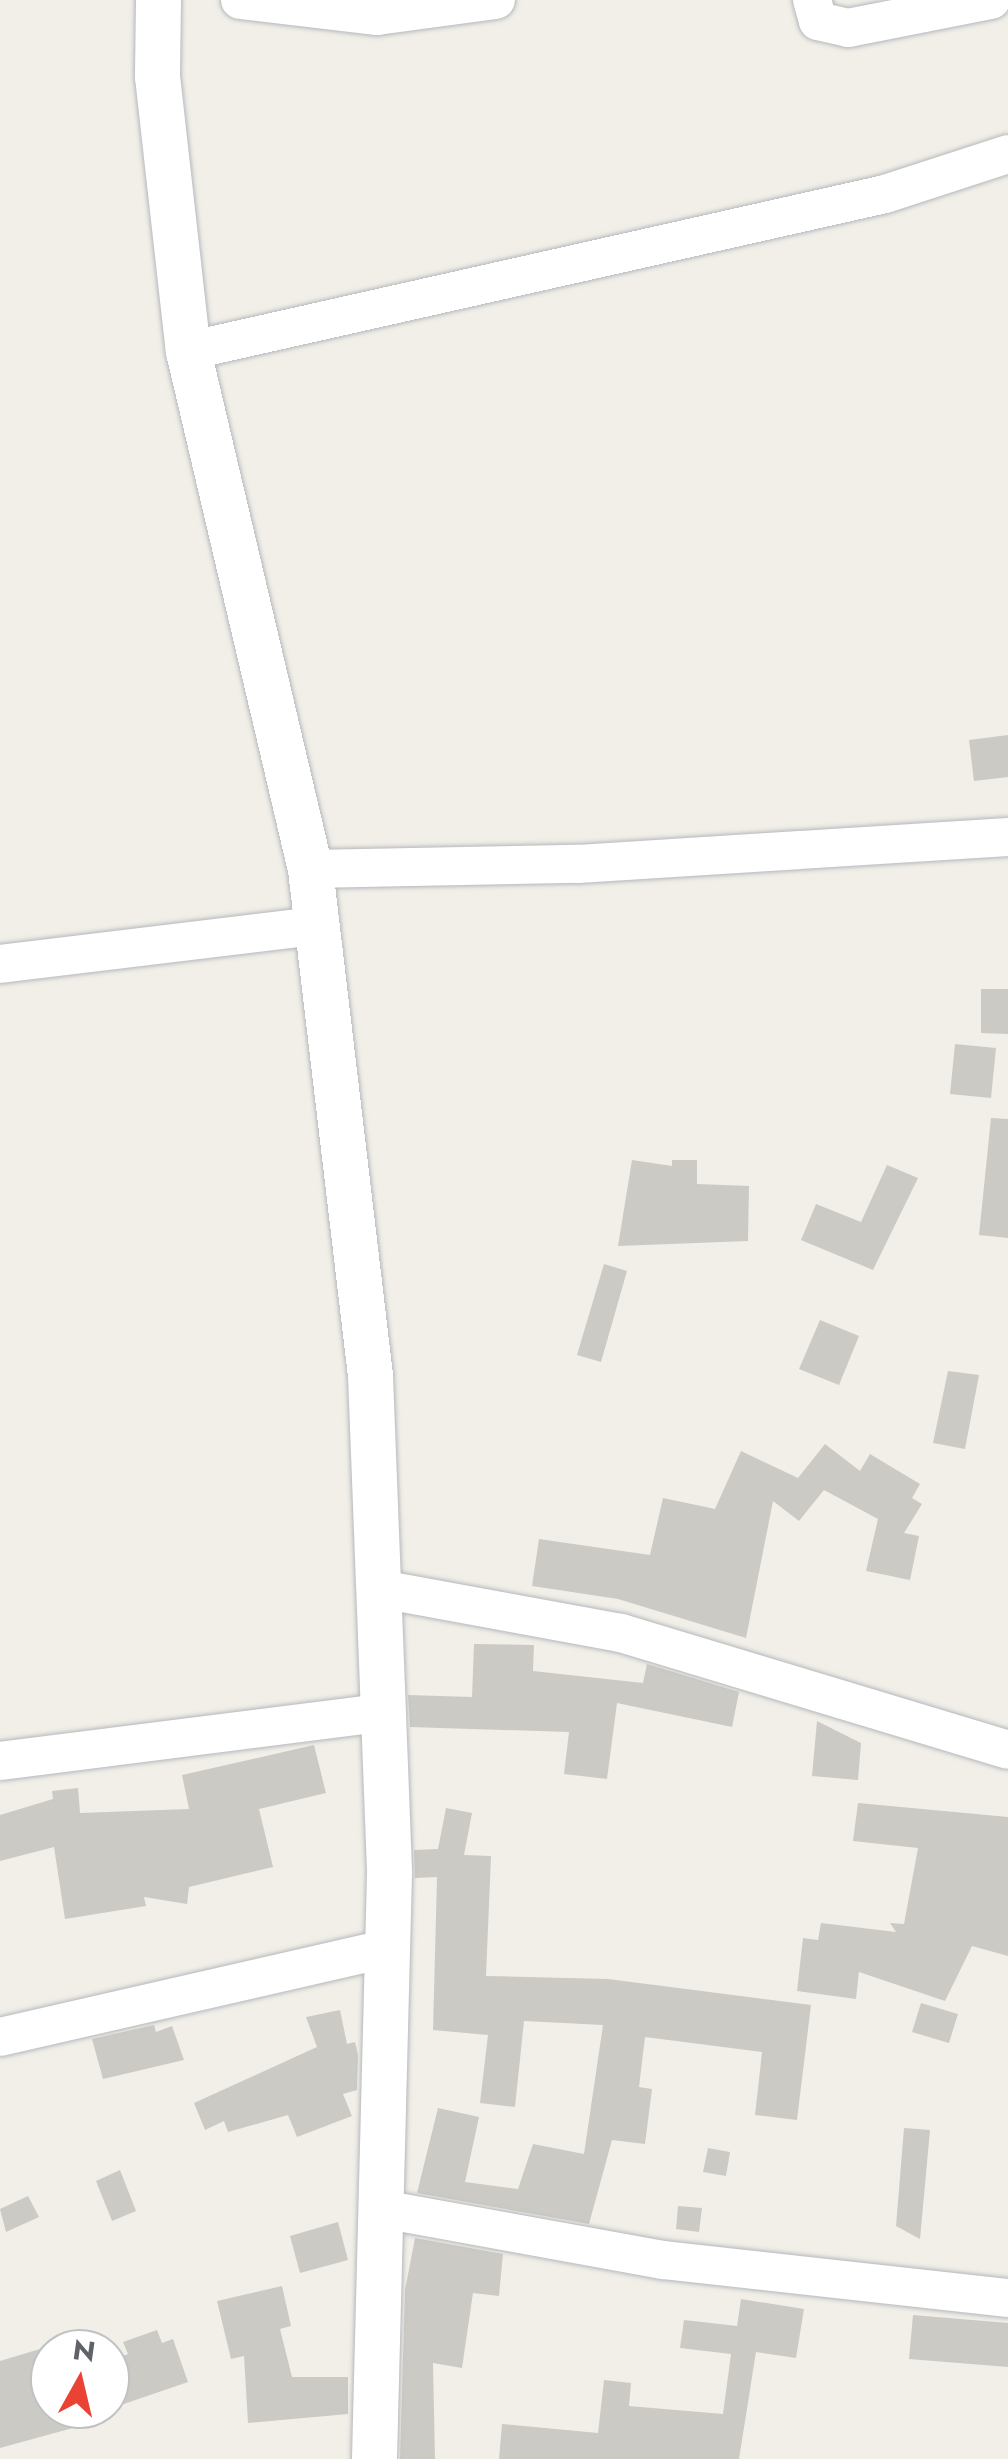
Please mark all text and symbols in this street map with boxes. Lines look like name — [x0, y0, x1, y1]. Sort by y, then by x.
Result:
north arrow — [30, 2329, 130, 2429]
text: N — [70, 2329, 98, 2373]

